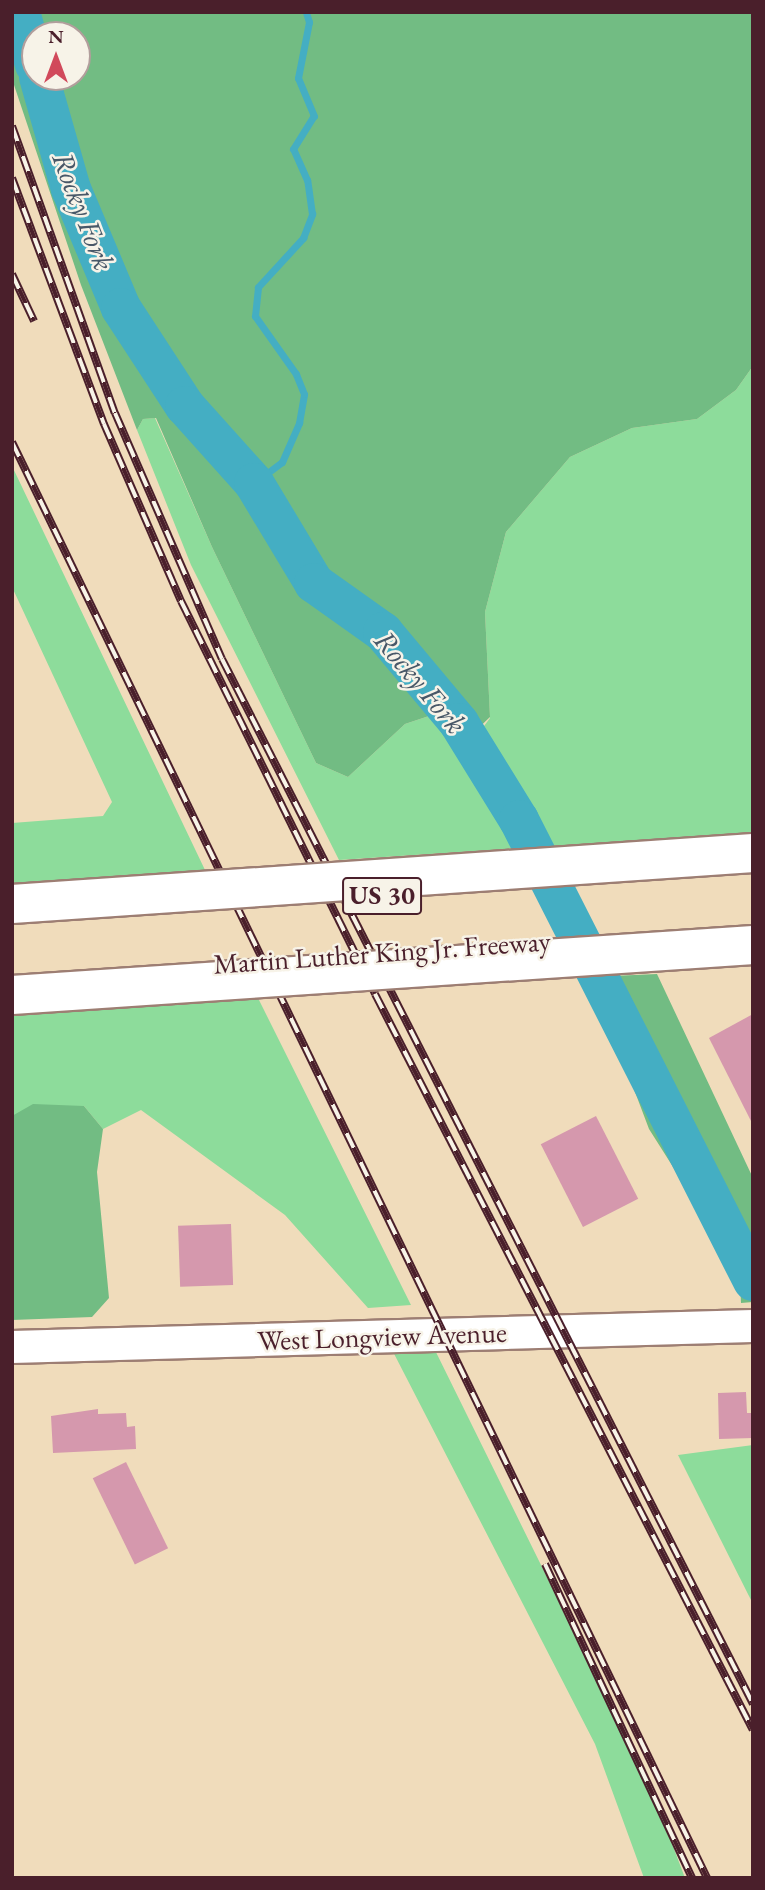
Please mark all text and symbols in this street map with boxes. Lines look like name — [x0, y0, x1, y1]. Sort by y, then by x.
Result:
north arrow — [21, 21, 91, 91]
text: N — [48, 24, 64, 49]
water label: Rocky Fork — [44, 147, 122, 275]
water label: Rocky Fork — [366, 623, 474, 741]
road number: US 30 — [342, 874, 422, 918]
street label: Martin Luther King Jr. Freeway — [212, 923, 552, 981]
street label: West Longview Avenue — [257, 1315, 507, 1357]

